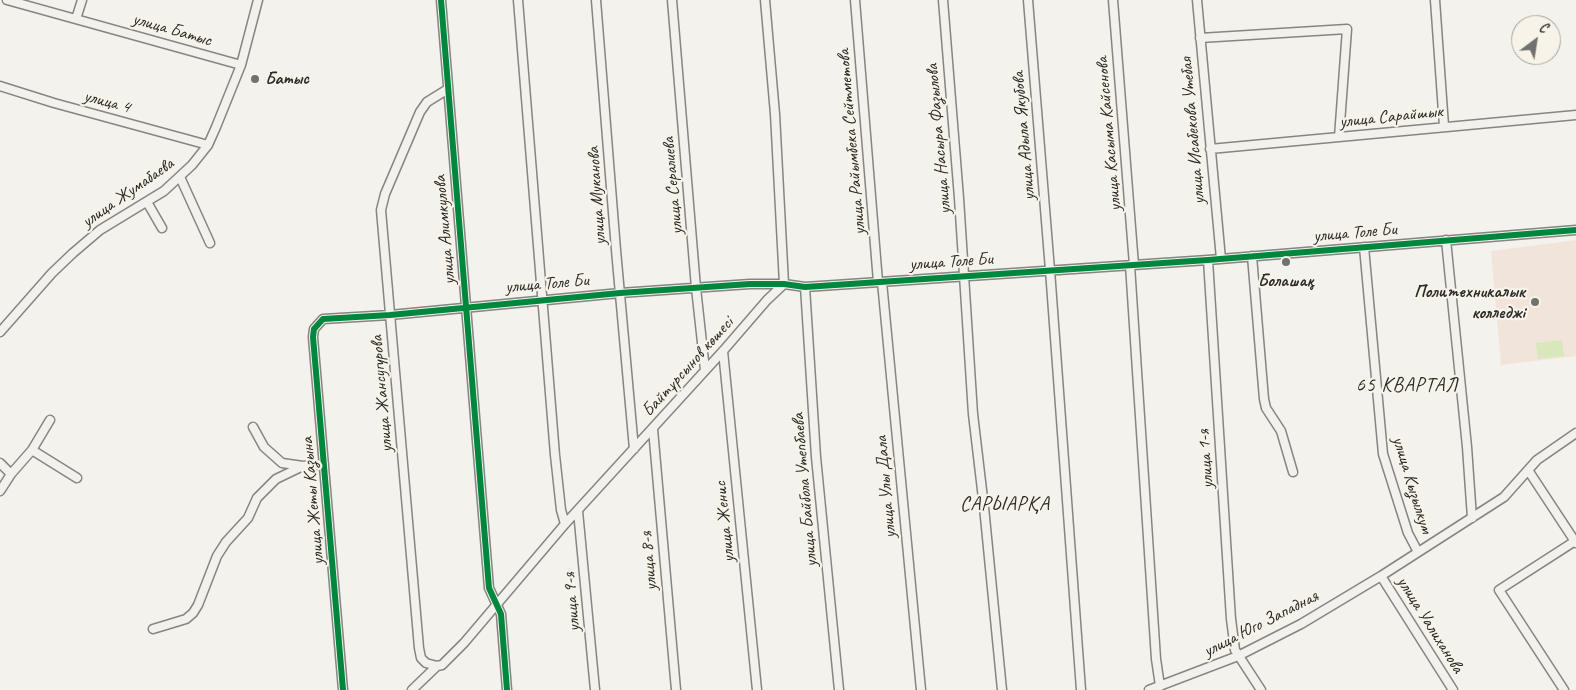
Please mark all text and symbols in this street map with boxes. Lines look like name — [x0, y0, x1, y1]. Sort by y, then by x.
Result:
street label: улица Батыс — [130, 8, 214, 52]
north arrow — [1511, 15, 1561, 65]
text: С — [1536, 19, 1551, 37]
street label: улица Райымбека Сейтметова — [833, 48, 871, 236]
street label: улица Касыма Кайсенова — [1091, 56, 1127, 212]
street label: улица Исабекова Утебая — [1176, 57, 1210, 205]
street label: улица Насыра Фазылова — [922, 63, 956, 215]
place label: Батыс — [265, 68, 309, 90]
street label: улица Адыла Якубова — [1008, 71, 1040, 201]
marker: Батыс — [249, 73, 261, 85]
street label: улица 4 — [81, 85, 133, 119]
street label: улица Сарайшык — [1338, 101, 1444, 133]
street label: улица Сералиева — [658, 136, 688, 236]
street label: улица Муканова — [583, 146, 611, 246]
street label: улица Жумабаева — [78, 153, 178, 233]
street label: улица Алимкулова — [429, 174, 461, 286]
street label: улица Толе Би — [1312, 219, 1398, 247]
street label: улица Толе Би — [909, 248, 993, 276]
marker: Болашақ — [1280, 256, 1292, 268]
street label: улица Толе Би — [504, 270, 590, 298]
place label: Болашақ — [1258, 270, 1314, 292]
place label: Политехникалык колледжі — [1414, 281, 1525, 324]
marker: Политехникалык колледжі — [1529, 296, 1541, 308]
street label: Байтұрсынов көшесі — [638, 313, 738, 421]
street label: улица Жансугурова — [366, 335, 398, 453]
district label: 65 КВАРТАЛ — [1355, 374, 1459, 398]
street label: улица Байбола Утепбаева — [788, 412, 822, 568]
street label: улица 1-я — [1193, 429, 1219, 489]
street label: улица Кызылкум — [1387, 434, 1437, 536]
street label: улица Улы Дала — [871, 435, 901, 539]
street label: улица Жеты Казына — [297, 436, 329, 566]
street label: улица Женис — [710, 480, 740, 564]
district label: САРЫАРҚА — [959, 493, 1051, 517]
street label: улица 8-я — [636, 530, 662, 592]
street label: улица 9-я — [559, 571, 585, 633]
street label: улица Уалиханова — [1392, 573, 1468, 677]
street label: улица Юго Западная — [1200, 586, 1322, 662]

